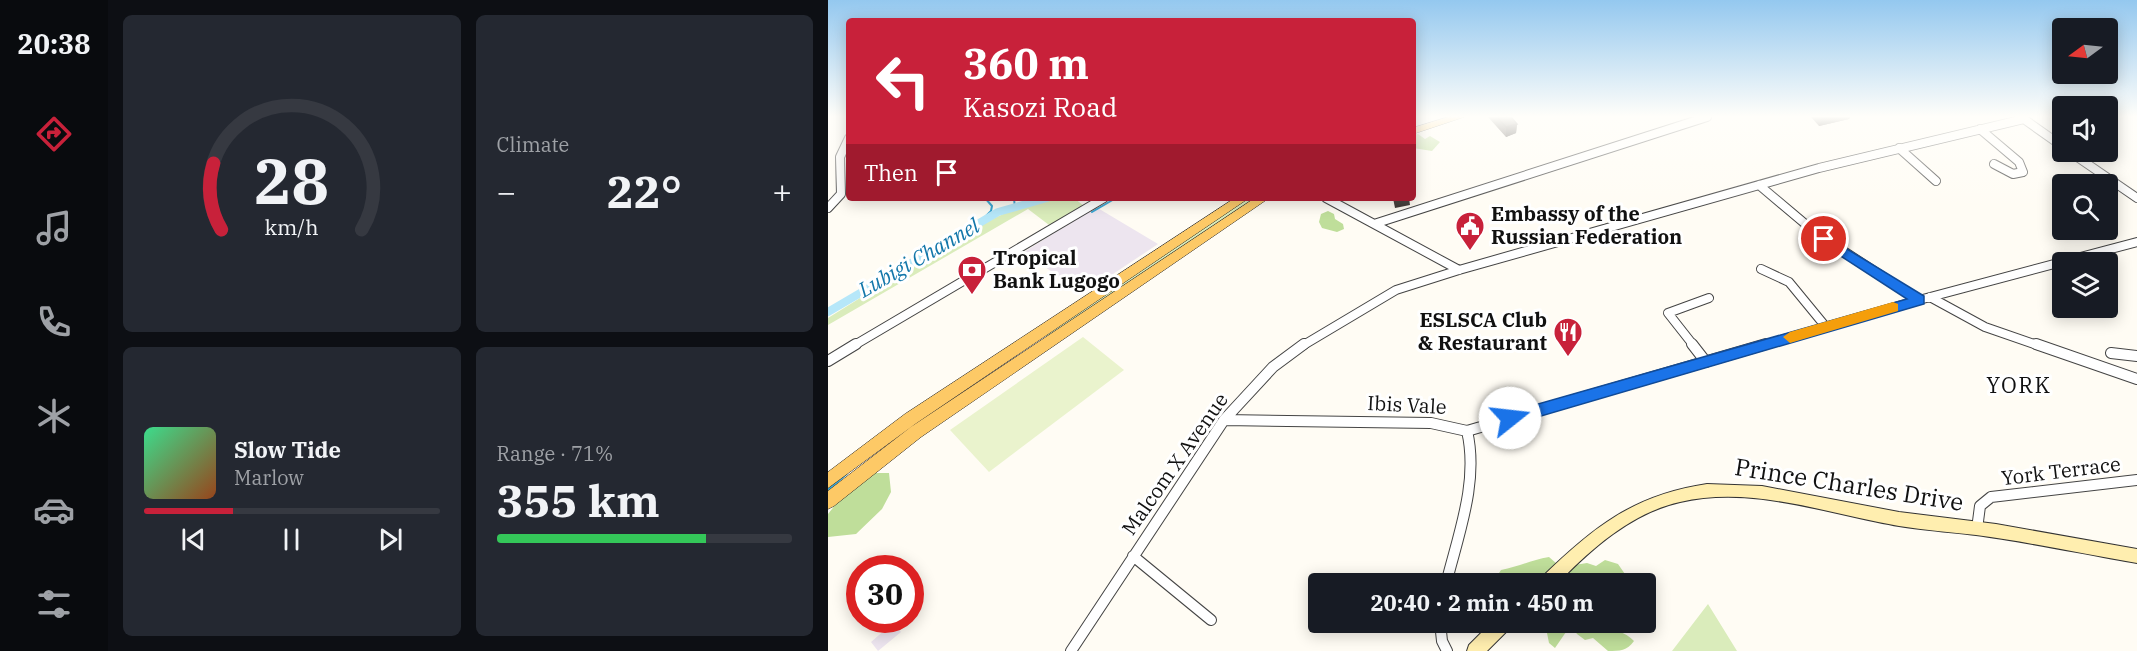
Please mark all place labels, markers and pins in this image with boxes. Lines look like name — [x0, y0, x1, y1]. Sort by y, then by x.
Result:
place label: Embassy of the Russian Federation — [1491, 200, 1682, 250]
public building icon: Embassy of the Russian Federation — [1454, 210, 1486, 252]
pin — [1798, 213, 1849, 264]
place label: Tropical Bank Lugogo — [993, 244, 1120, 294]
bank icon: Tropical Bank Lugogo — [956, 254, 988, 296]
place label: ESLSCA Club & Restaurant — [1418, 306, 1548, 356]
restaurant icon: ESLSCA Club & Restaurant — [1552, 316, 1584, 358]

